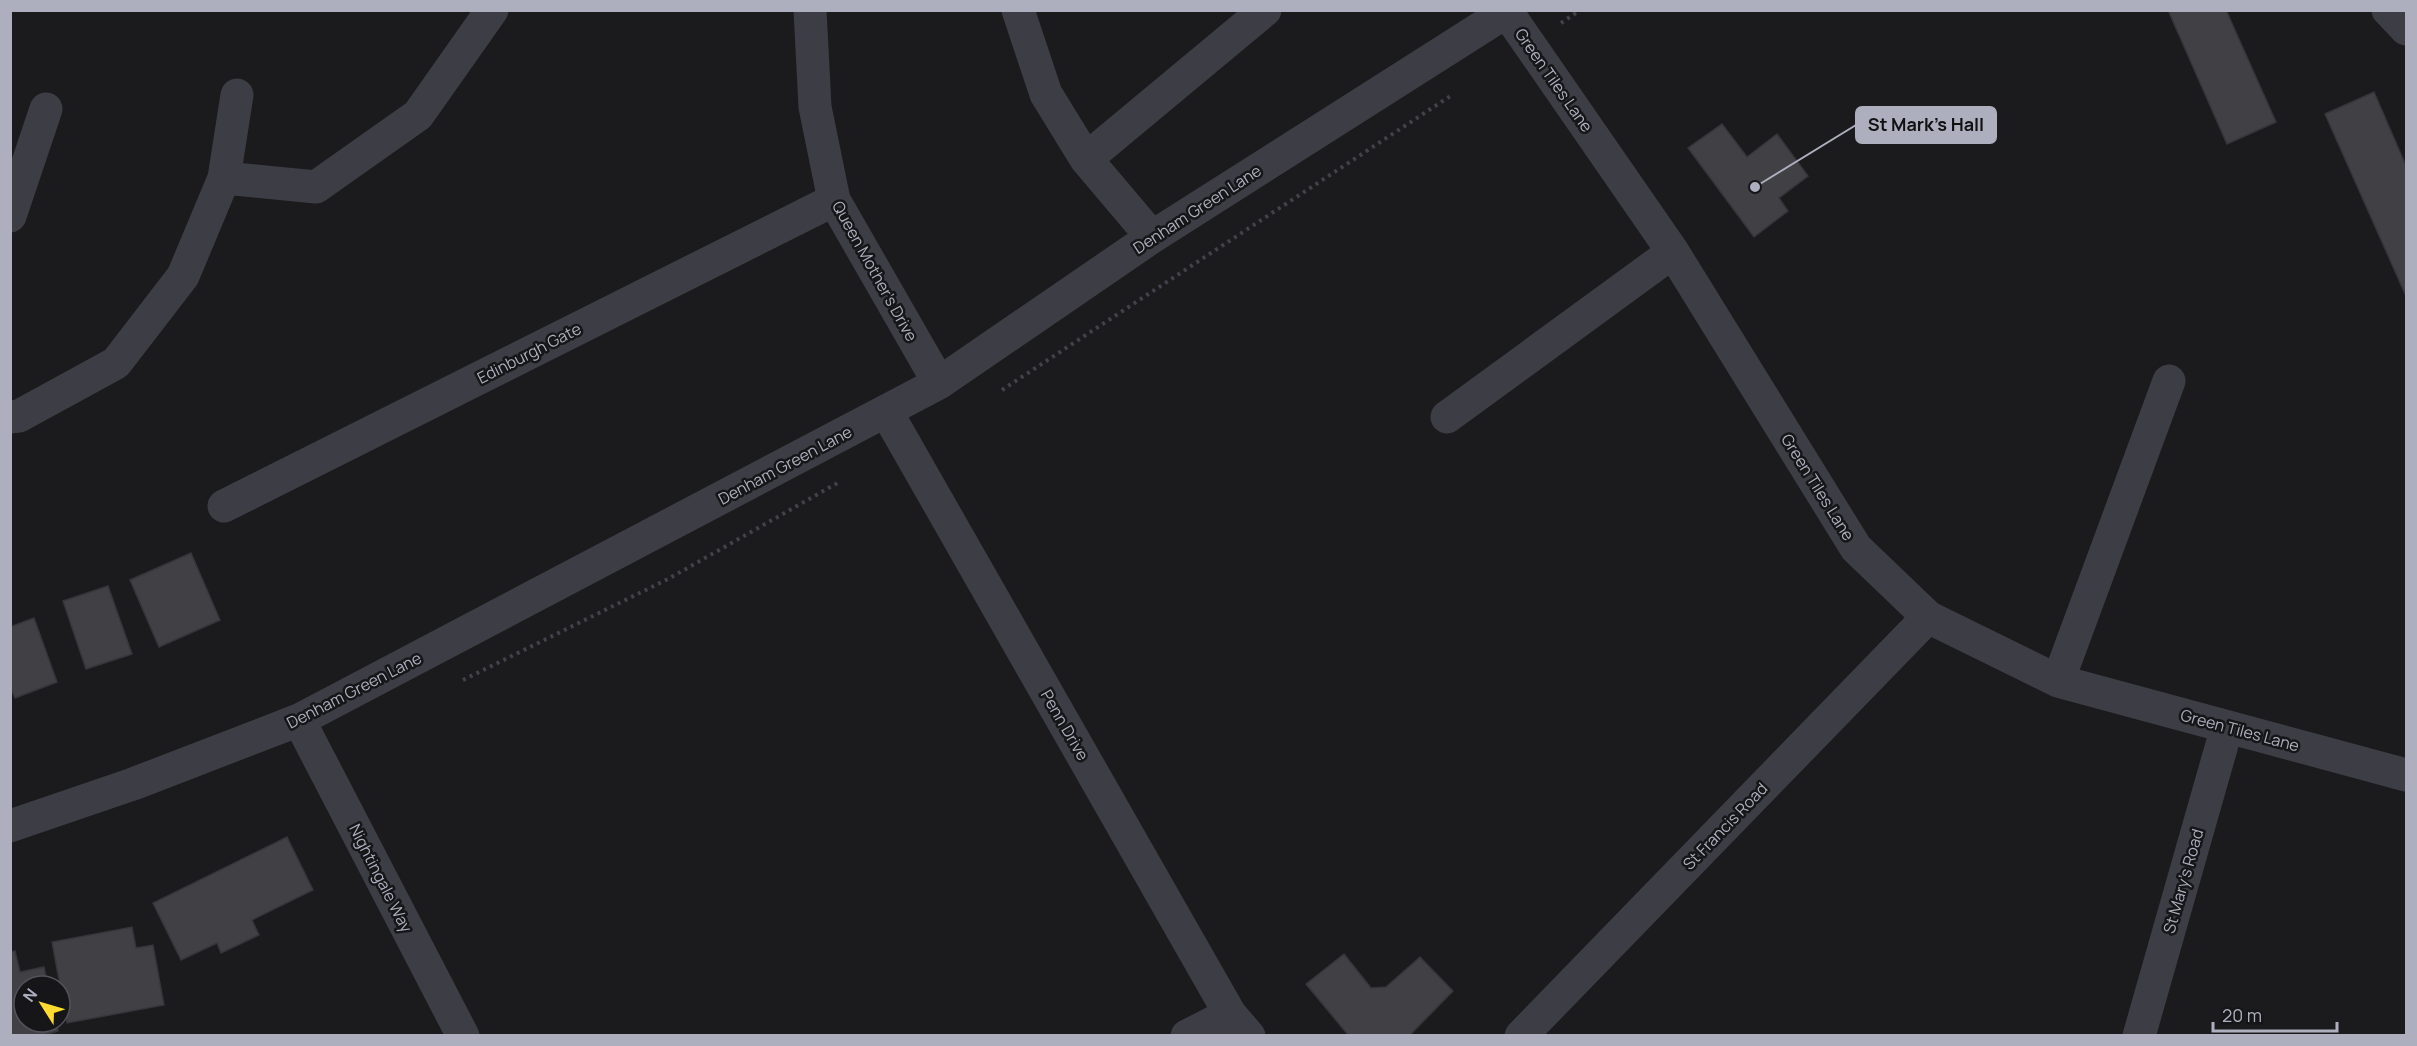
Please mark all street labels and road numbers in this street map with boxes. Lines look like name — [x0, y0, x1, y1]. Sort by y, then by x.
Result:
street label: Green Tiles Lane — [1510, 24, 1598, 136]
street label: Denham Green Lane — [1129, 159, 1265, 259]
street label: Queen Mother's Drive — [827, 197, 923, 345]
street label: Edinburgh Gate — [473, 317, 585, 389]
street label: Denham Green Lane — [714, 420, 856, 510]
street label: Green Tiles Lane — [1776, 429, 1860, 545]
street label: Denham Green Lane — [283, 647, 425, 733]
street label: Penn Drive — [1036, 686, 1094, 764]
street label: Green Tiles Lane — [2178, 704, 2302, 756]
street label: St Francis Road — [1678, 778, 1772, 874]
street label: Nightingale Way — [344, 820, 418, 937]
street label: St Mary's Road — [2158, 826, 2208, 936]

